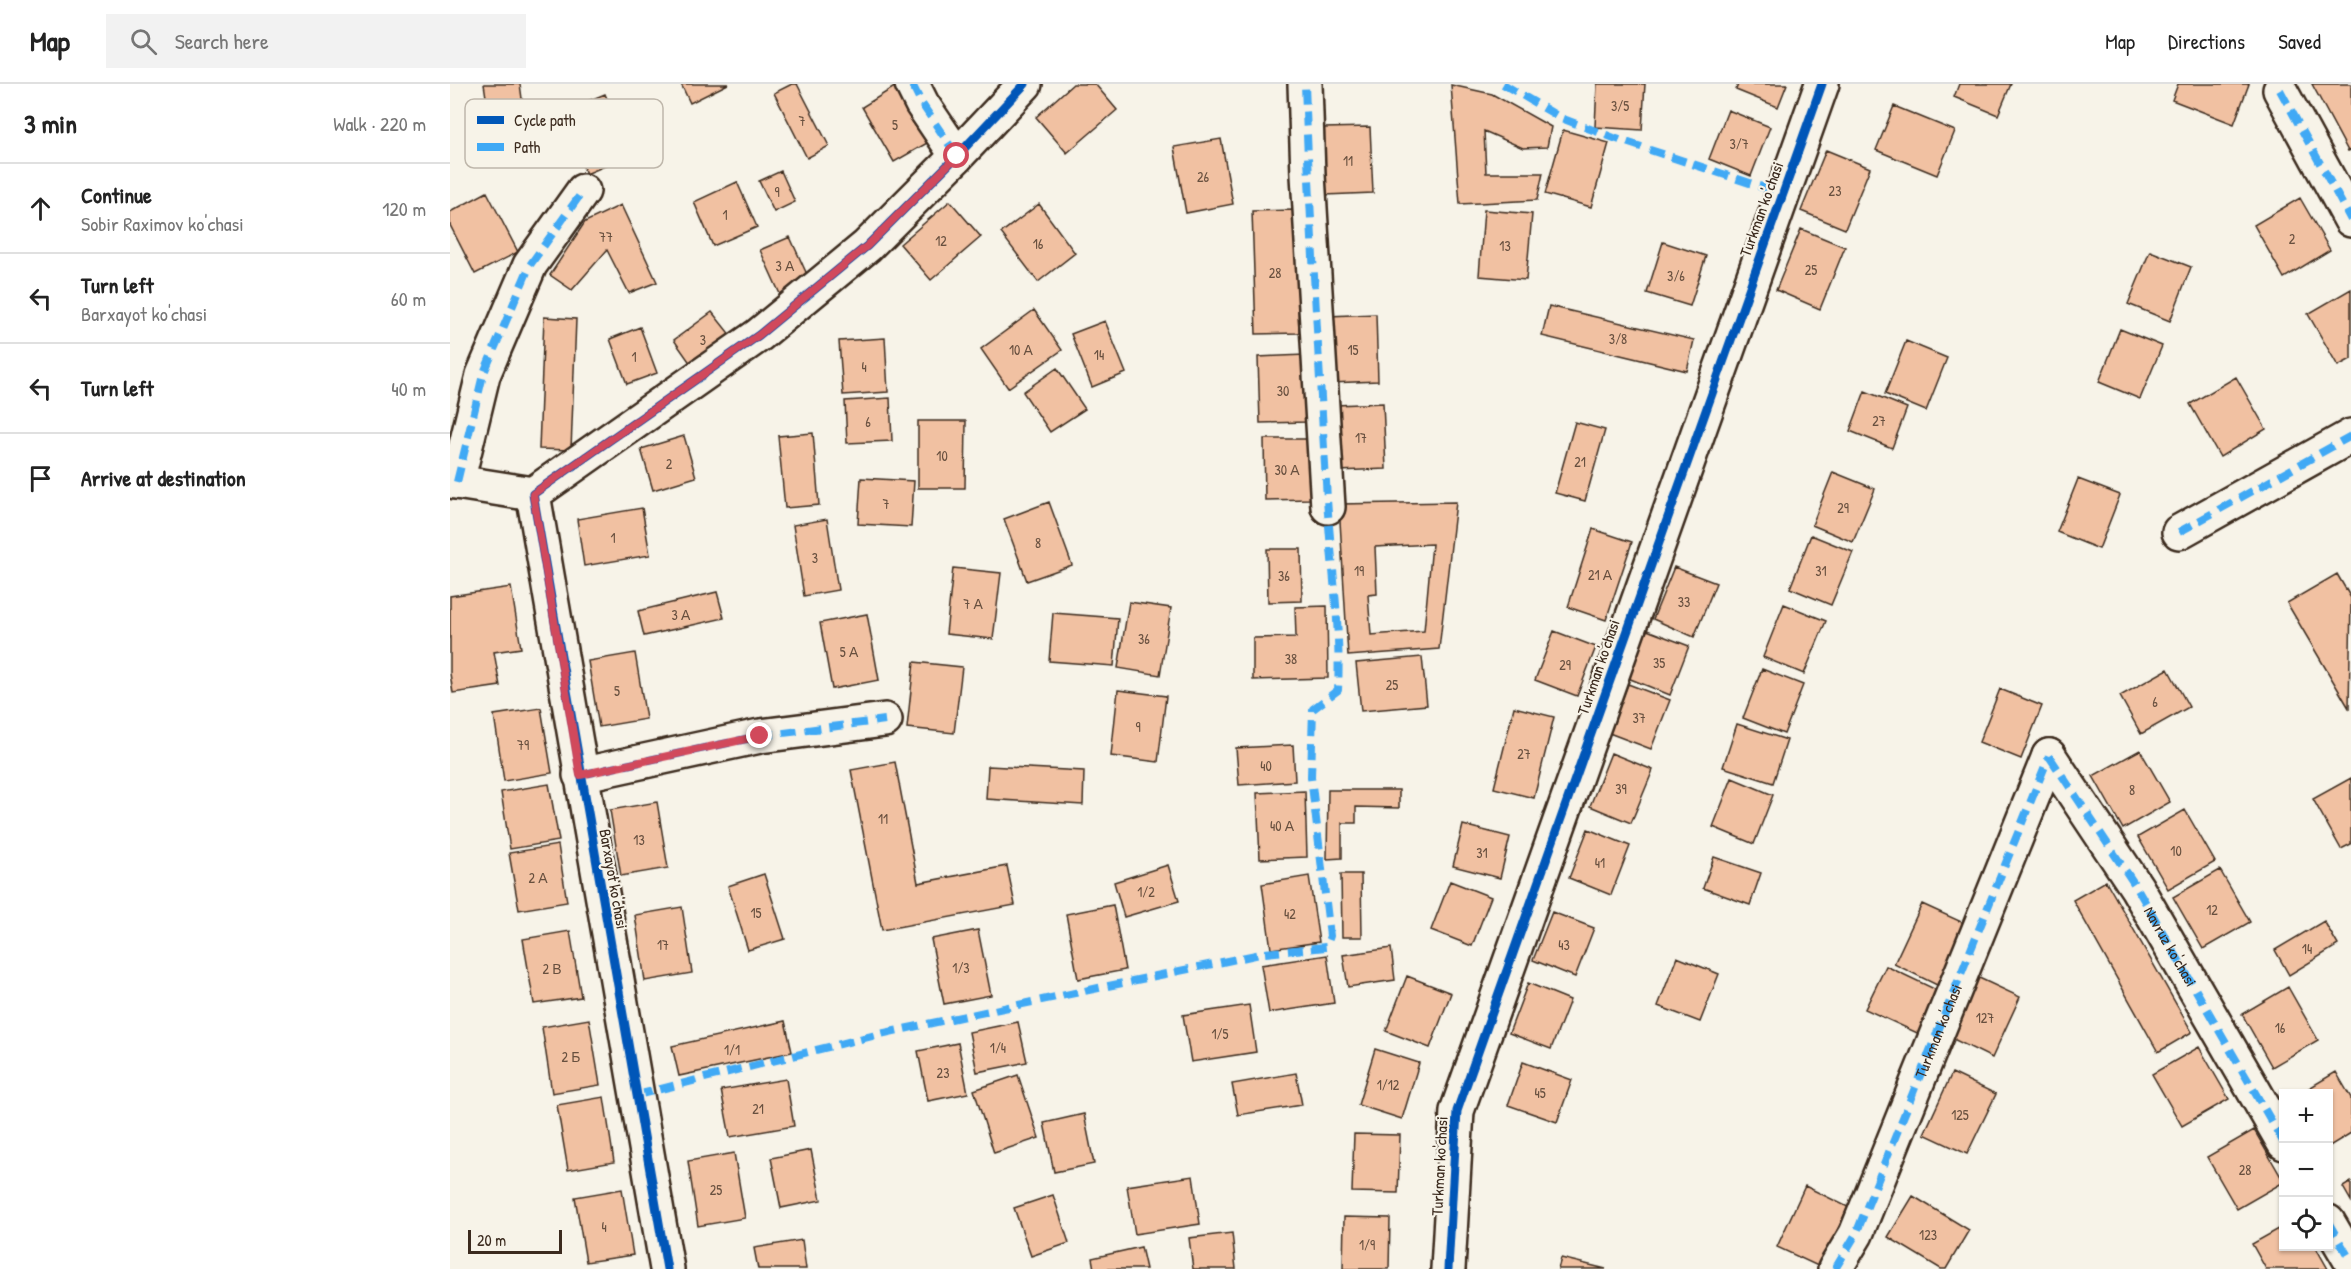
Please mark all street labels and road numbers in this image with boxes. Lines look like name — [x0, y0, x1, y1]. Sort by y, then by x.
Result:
street label: Turkman ko'chasi — [1734, 159, 1788, 259]
street label: Turkman ko'chasi — [1571, 616, 1625, 718]
street label: Barxayot ko'chasi — [594, 827, 634, 931]
street label: Navruz ko'chasi — [2139, 902, 2202, 990]
street label: Turkman ko'chasi — [1909, 980, 1967, 1081]
street label: Turkman ko'chasi — [1425, 1116, 1453, 1216]

